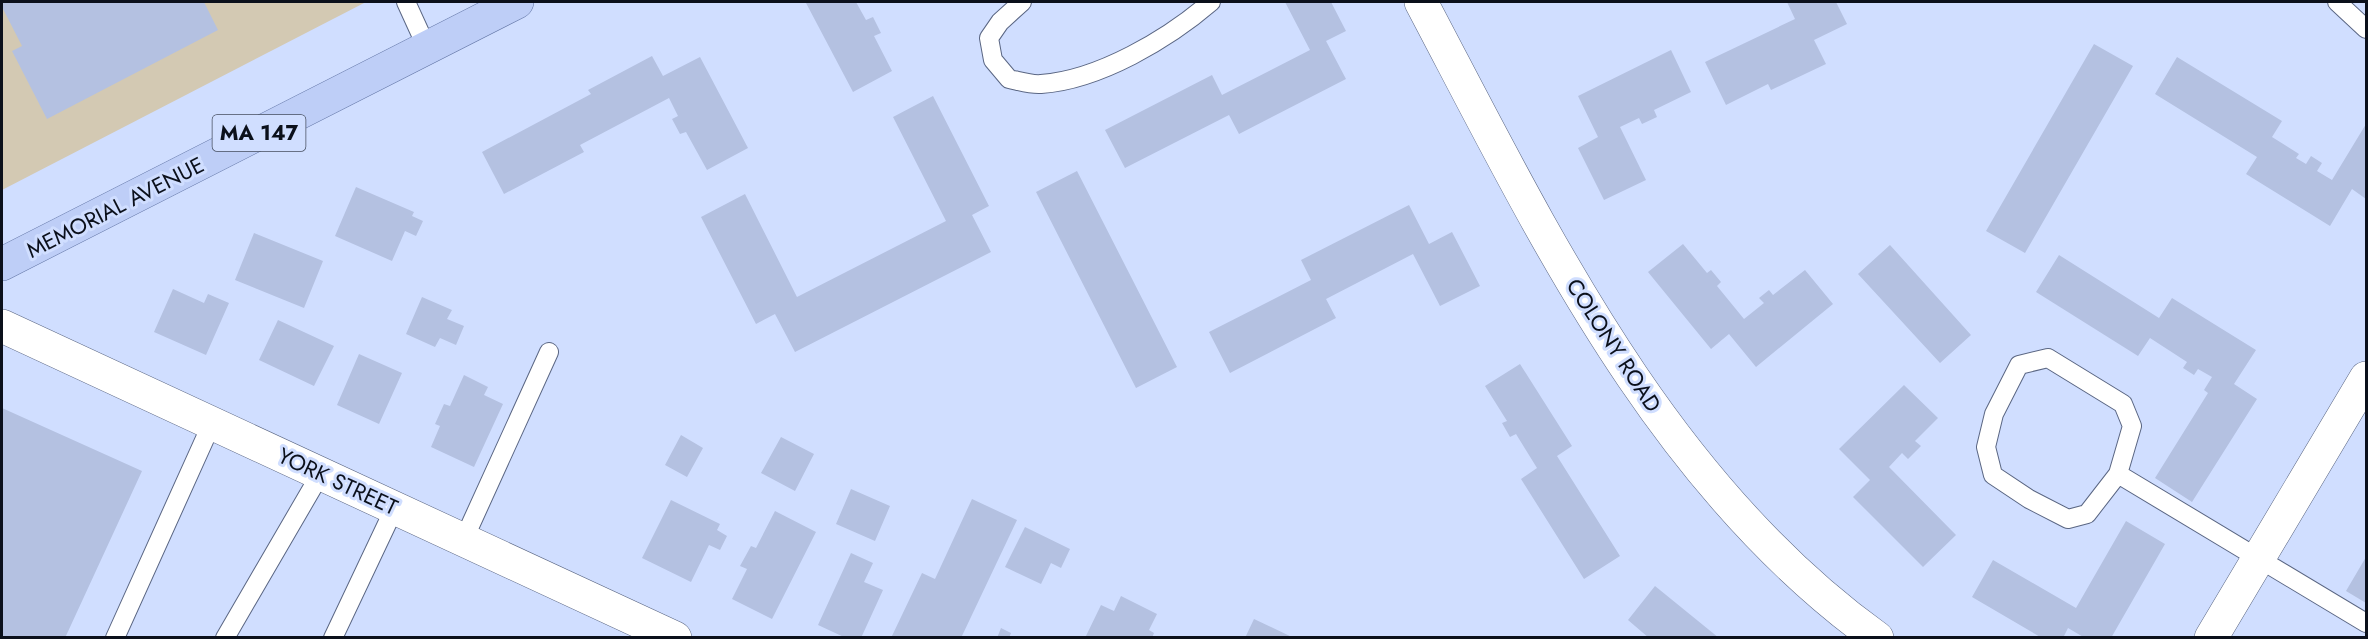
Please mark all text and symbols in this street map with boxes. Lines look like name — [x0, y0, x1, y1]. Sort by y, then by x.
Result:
road number: MA 147 — [212, 115, 306, 151]
street label: MEMORIAL AVENUE — [21, 148, 209, 266]
street label: COLONY ROAD — [1559, 272, 1669, 418]
street label: YORK STREET — [273, 439, 404, 523]

